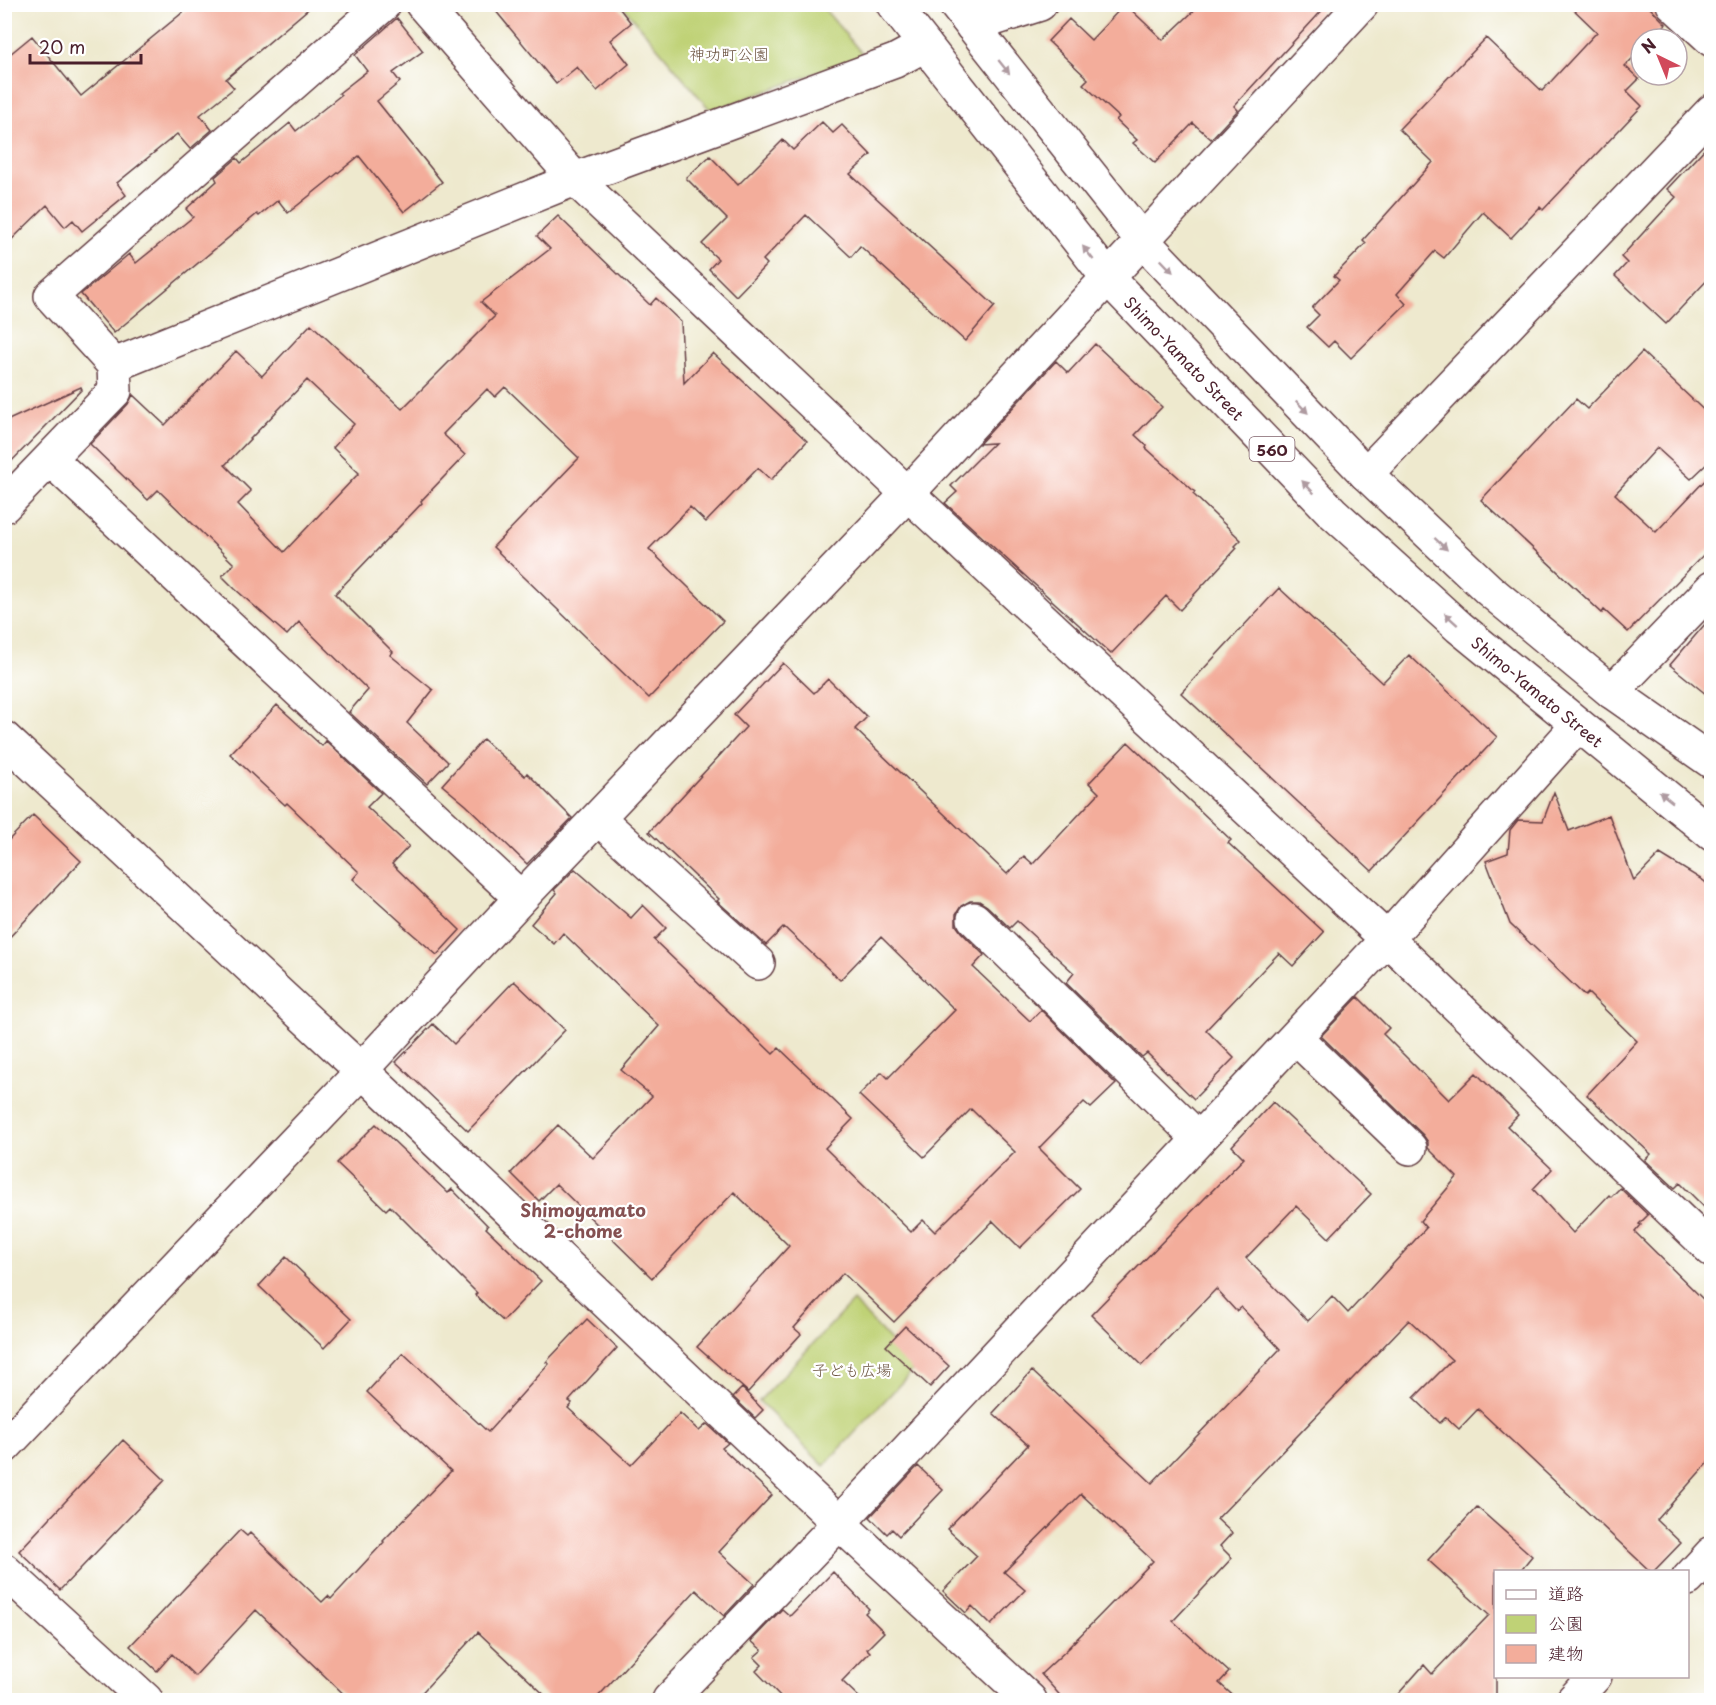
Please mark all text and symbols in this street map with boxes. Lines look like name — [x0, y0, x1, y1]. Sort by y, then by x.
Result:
scale bar — [30, 27, 141, 65]
north arrow — [1629, 27, 1689, 87]
text: N — [1635, 32, 1661, 58]
text: 20 m — [39, 33, 85, 60]
park label: 神功町公園 — [689, 41, 769, 65]
one-way arrow — [998, 59, 1011, 75]
one-way arrow — [1082, 245, 1095, 261]
one-way arrow — [1160, 259, 1174, 273]
street label: Shimo-Yamato Street — [1119, 290, 1250, 426]
one-way arrow — [1295, 400, 1309, 414]
road number: 560 — [1250, 437, 1294, 461]
one-way arrow — [1301, 481, 1315, 495]
one-way arrow — [1433, 537, 1448, 550]
one-way arrow — [1444, 613, 1459, 626]
street label: Shimo-Yamato Street — [1466, 630, 1609, 753]
one-way arrow — [1658, 790, 1674, 803]
district label: Shimoyamato 2-chome — [520, 1196, 646, 1244]
park label: 子ども広場 — [812, 1357, 892, 1381]
legend — [1494, 1570, 1689, 1678]
text: 道路 — [1548, 1579, 1584, 1606]
text: 公園 — [1548, 1609, 1584, 1636]
text: 建物 — [1548, 1639, 1584, 1666]

